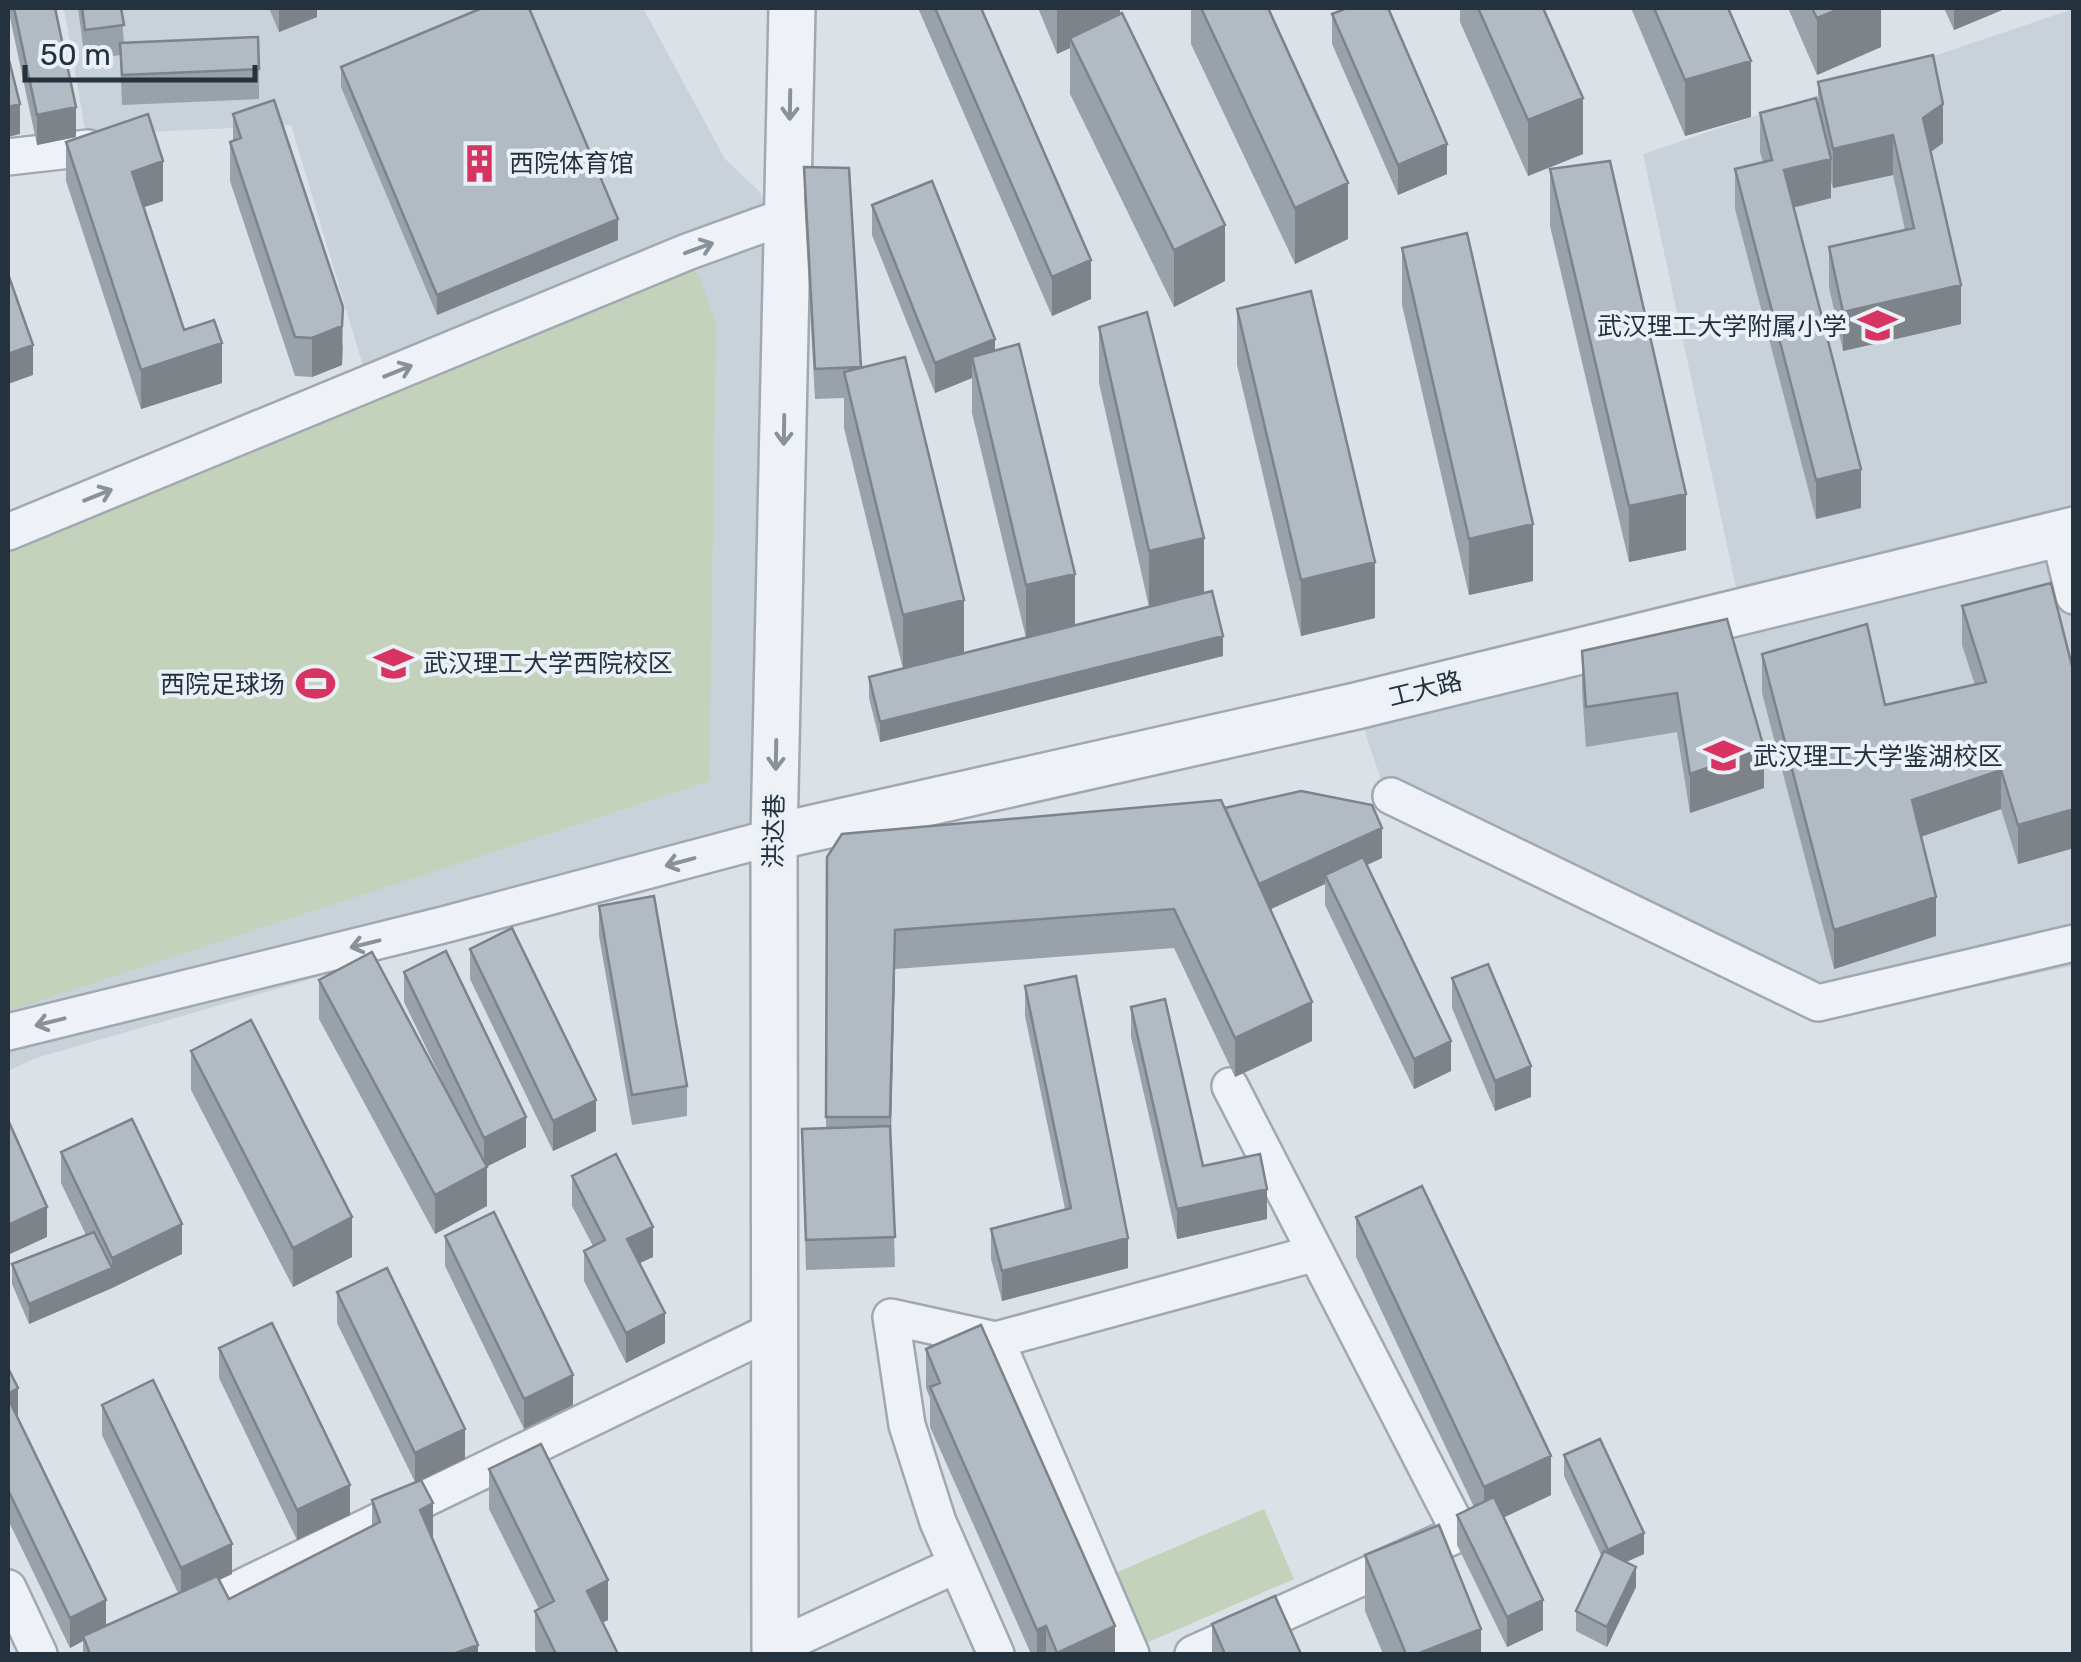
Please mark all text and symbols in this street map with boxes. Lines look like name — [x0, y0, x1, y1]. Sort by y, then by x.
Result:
scale bar — [25, 20, 255, 82]
text: 50 m — [40, 37, 111, 73]
one-way arrow — [781, 88, 800, 120]
building icon: 西院体育馆 — [458, 142, 500, 184]
place label: 西院体育馆 — [509, 149, 634, 178]
one-way arrow — [683, 238, 714, 256]
school or university icon: 武汉理工大学附属小学 — [1856, 305, 1898, 347]
place label: 武汉理工大学附属小学 — [1597, 312, 1847, 341]
one-way arrow — [382, 361, 413, 379]
one-way arrow — [774, 413, 793, 445]
one-way arrow — [82, 484, 112, 502]
school or university icon: 武汉理工大学西院校区 — [372, 642, 414, 684]
place label: 武汉理工大学西院校区 — [423, 649, 673, 678]
sports icon: 西院足球场 — [294, 663, 336, 705]
street label: 工大路 — [1385, 666, 1465, 712]
place label: 西院足球场 — [160, 670, 285, 699]
school or university icon: 武汉理工大学鉴湖校区 — [1702, 735, 1744, 777]
one-way arrow — [766, 738, 785, 770]
place label: 武汉理工大学鉴湖校区 — [1753, 742, 2003, 771]
street label: 洪达巷 — [759, 793, 789, 869]
one-way arrow — [665, 854, 696, 873]
one-way arrow — [350, 936, 382, 954]
one-way arrow — [35, 1014, 67, 1032]

